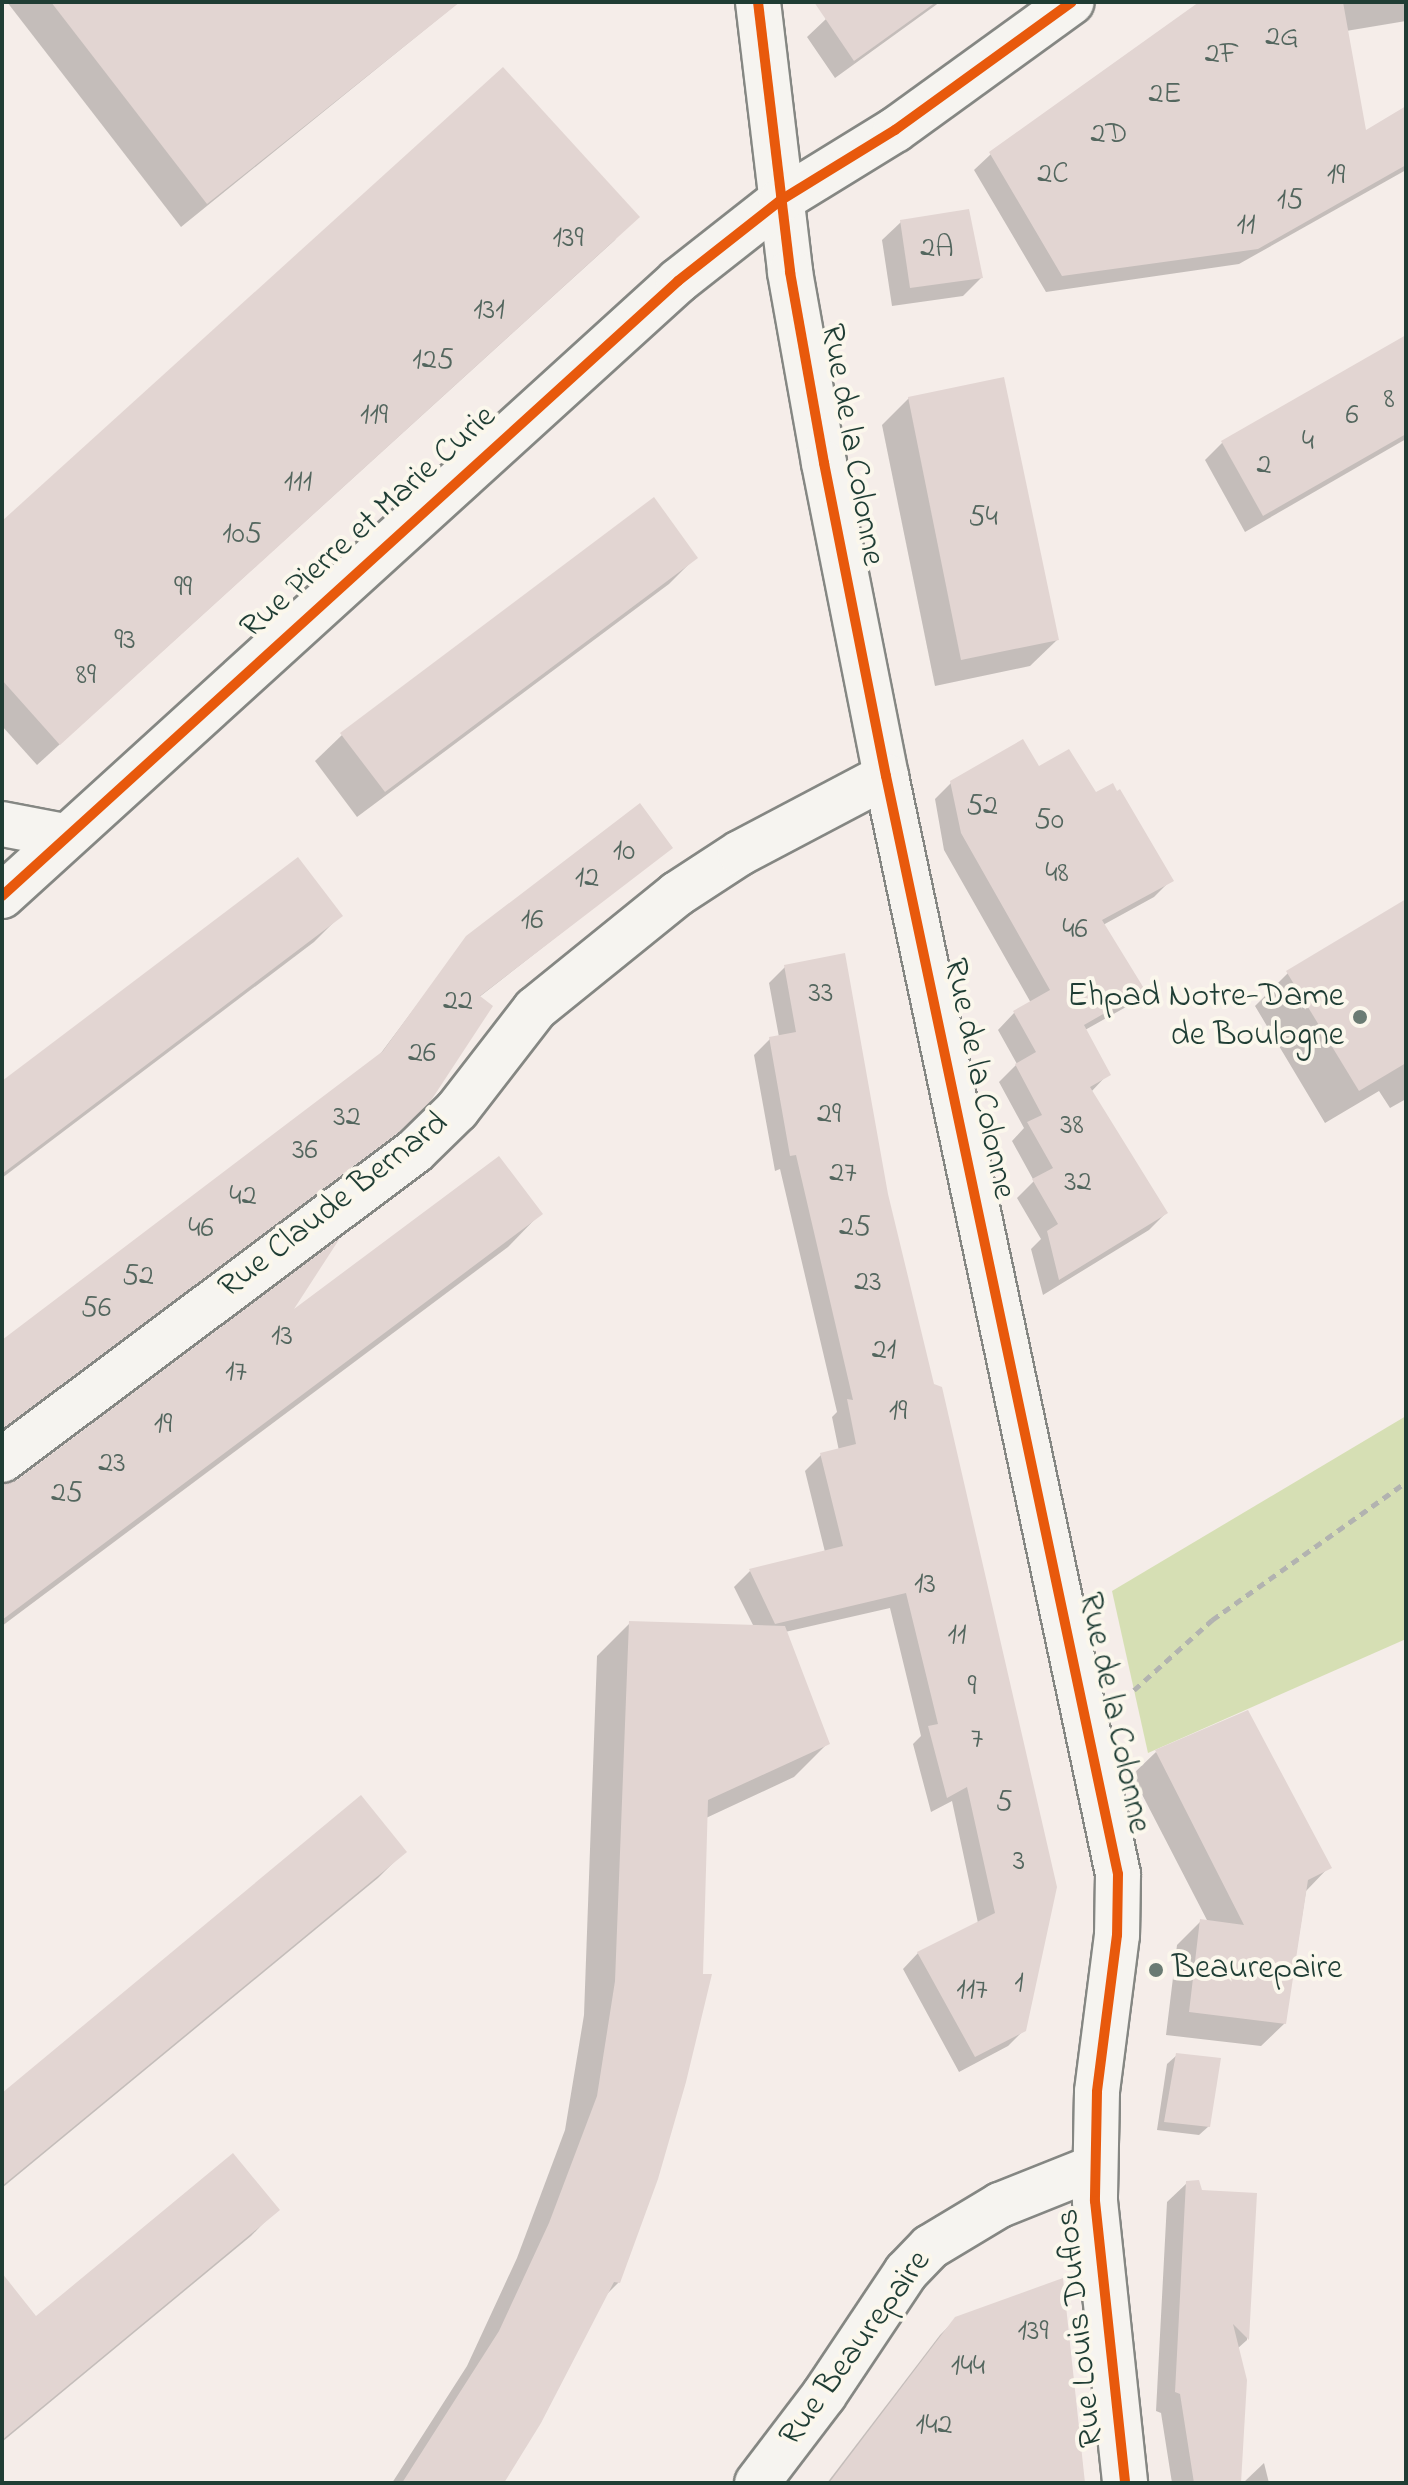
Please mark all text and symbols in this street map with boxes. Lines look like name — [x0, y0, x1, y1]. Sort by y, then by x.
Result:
house number: 2G — [1265, 20, 1299, 56]
house number: 2F — [1205, 37, 1239, 73]
house number: 2E — [1148, 77, 1182, 113]
house number: 2D — [1091, 117, 1127, 153]
house number: 2C — [1037, 157, 1069, 193]
house number: 19 — [1327, 158, 1345, 194]
house number: 15 — [1277, 183, 1303, 219]
house number: 11 — [1236, 208, 1256, 244]
house number: 139 — [553, 221, 583, 257]
house number: 2A — [920, 231, 954, 267]
house number: 131 — [473, 293, 505, 329]
street label: Rue de la Colonne — [810, 321, 892, 569]
house number: 125 — [412, 343, 454, 379]
house number: 8 — [1383, 382, 1395, 418]
street label: Rue Pierre et Marie Curie — [233, 397, 505, 649]
house number: 119 — [360, 398, 388, 434]
house number: 6 — [1345, 398, 1359, 434]
house number: 4 — [1302, 424, 1314, 460]
house number: 2 — [1257, 448, 1271, 484]
house number: 111 — [284, 465, 312, 501]
house number: 54 — [968, 500, 998, 536]
house number: 105 — [222, 517, 262, 553]
house number: 99 — [174, 570, 192, 606]
house number: 93 — [114, 623, 136, 659]
house number: 89 — [76, 658, 96, 694]
house number: 52 — [966, 789, 998, 825]
house number: 50 — [1034, 803, 1064, 839]
house number: 10 — [613, 834, 635, 870]
house number: 48 — [1045, 856, 1069, 892]
house number: 12 — [575, 861, 599, 897]
house number: 16 — [521, 903, 543, 939]
house number: 46 — [1062, 912, 1088, 948]
street label: Rue de la Colonne — [933, 955, 1023, 1203]
house number: 33 — [809, 976, 833, 1012]
place label: Ehpad Notre-Dame de Boulogne — [1067, 977, 1344, 1056]
house number: 22 — [443, 984, 473, 1020]
marker: Ehpad Notre-Dame de Boulogne — [1351, 1008, 1369, 1026]
house number: 26 — [408, 1036, 436, 1072]
house number: 29 — [817, 1097, 841, 1133]
house number: 32 — [333, 1100, 361, 1136]
street label: Rue Claude Bernard — [211, 1104, 457, 1308]
house number: 38 — [1060, 1108, 1084, 1144]
house number: 36 — [292, 1133, 318, 1169]
house number: 27 — [829, 1156, 857, 1192]
house number: 32 — [1064, 1165, 1092, 1201]
house number: 42 — [229, 1179, 257, 1215]
house number: 25 — [839, 1210, 871, 1246]
house number: 46 — [188, 1211, 214, 1247]
house number: 52 — [122, 1259, 154, 1295]
house number: 23 — [854, 1265, 882, 1301]
house number: 56 — [81, 1291, 111, 1327]
house number: 13 — [271, 1319, 293, 1355]
house number: 21 — [872, 1333, 896, 1369]
house number: 17 — [225, 1355, 247, 1391]
house number: 19 — [889, 1394, 907, 1430]
house number: 19 — [154, 1407, 172, 1443]
house number: 23 — [98, 1446, 126, 1482]
house number: 25 — [51, 1476, 83, 1512]
house number: 13 — [914, 1567, 936, 1603]
street label: Rue de la Colonne — [1068, 1589, 1158, 1837]
house number: 11 — [947, 1618, 967, 1654]
house number: 9 — [967, 1669, 977, 1705]
house number: 7 — [971, 1722, 983, 1758]
house number: 5 — [995, 1785, 1013, 1821]
house number: 3 — [1013, 1844, 1025, 1880]
place label: Beaurepaire — [1172, 1950, 1342, 1990]
marker: Beaurepaire — [1147, 1961, 1165, 1979]
house number: 1 — [1014, 1966, 1024, 2002]
house number: 117 — [956, 1973, 988, 2009]
street label: Rue Louis Duflos — [1048, 2207, 1114, 2449]
street label: Rue Beaurepaire — [771, 2243, 941, 2455]
house number: 139 — [1018, 2314, 1048, 2350]
house number: 144 — [951, 2349, 985, 2385]
house number: 142 — [916, 2408, 952, 2444]

